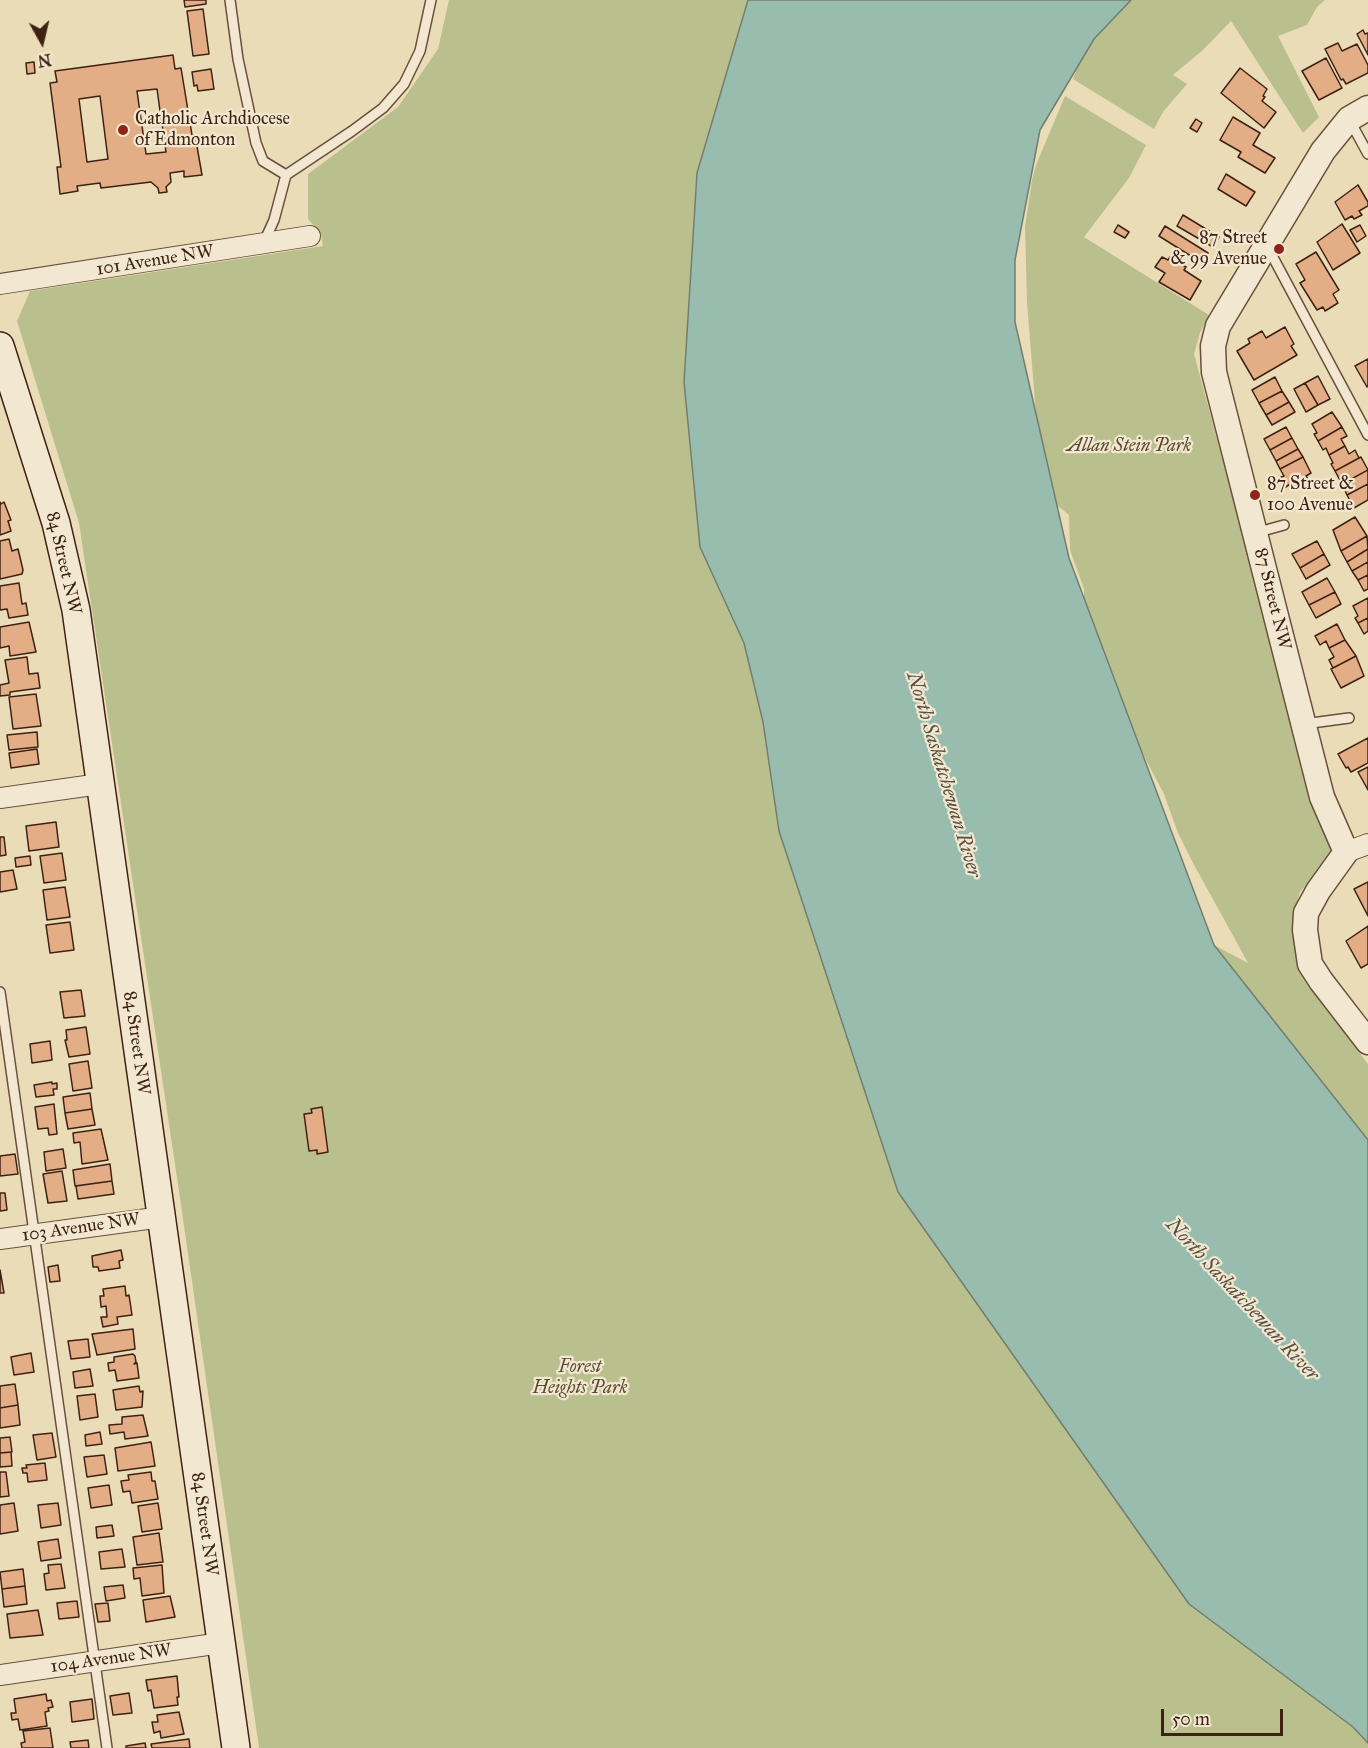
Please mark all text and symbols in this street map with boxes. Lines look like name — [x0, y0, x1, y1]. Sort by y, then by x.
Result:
north arrow — [12, 12, 72, 72]
text: N — [37, 50, 53, 71]
place label: Catholic Archdiocese of Edmonton — [135, 109, 290, 152]
marker: Catholic Archdiocese of Edmonton — [116, 123, 130, 137]
place label: 87 Street & 99 Avenue — [1171, 228, 1267, 270]
street label: 101 Avenue NW — [95, 241, 215, 281]
marker: 87 Street & 99 Avenue — [1272, 242, 1286, 256]
park label: Allan Stein Park — [1067, 436, 1191, 458]
place label: 87 Street & 100 Avenue — [1267, 474, 1354, 516]
marker: 87 Street & 100 Avenue — [1248, 488, 1262, 502]
street label: 84 Street NW — [41, 510, 85, 616]
street label: 87 Street NW — [1249, 546, 1295, 652]
water label: North Saskatchewan River — [900, 669, 986, 881]
street label: 84 Street NW — [118, 990, 154, 1096]
street label: 103 Avenue NW — [21, 1209, 141, 1247]
water label: North Saskatchewan River — [1160, 1213, 1324, 1387]
park label: Forest Heights Park — [533, 1357, 627, 1400]
street label: 84 Street NW — [186, 1471, 222, 1577]
street label: 104 Avenue NW — [49, 1640, 173, 1678]
scale bar — [1164, 1697, 1286, 1735]
text: 50 m — [1172, 1708, 1210, 1730]

